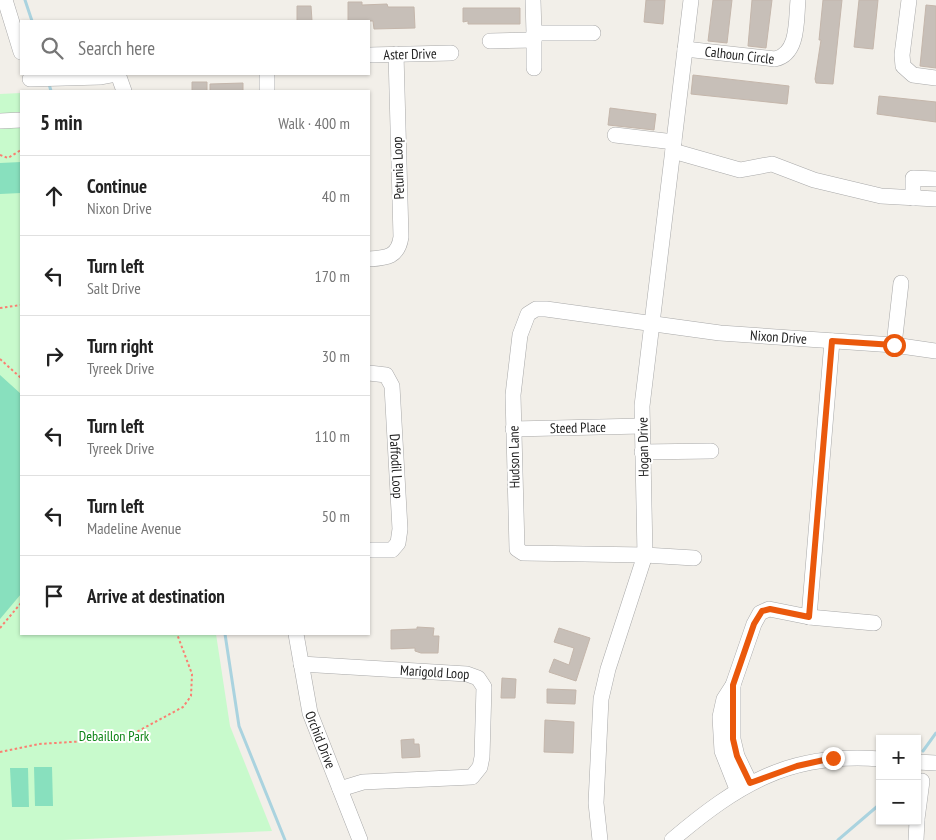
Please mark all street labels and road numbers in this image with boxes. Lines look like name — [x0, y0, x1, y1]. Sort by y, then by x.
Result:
street label: Calhoun Circle — [704, 42, 776, 68]
street label: Aster Drive — [383, 44, 437, 64]
street label: Petunia Loop — [388, 136, 408, 200]
street label: Nixon Drive — [750, 326, 808, 348]
street label: Hogan Drive — [633, 417, 653, 477]
street label: Steed Place — [550, 418, 606, 437]
street label: Hudson Lane — [504, 425, 524, 488]
street label: Daffodil Loop — [386, 433, 407, 499]
street label: Marigold Loop — [400, 661, 470, 683]
street label: Orchid Drive — [301, 708, 340, 771]

